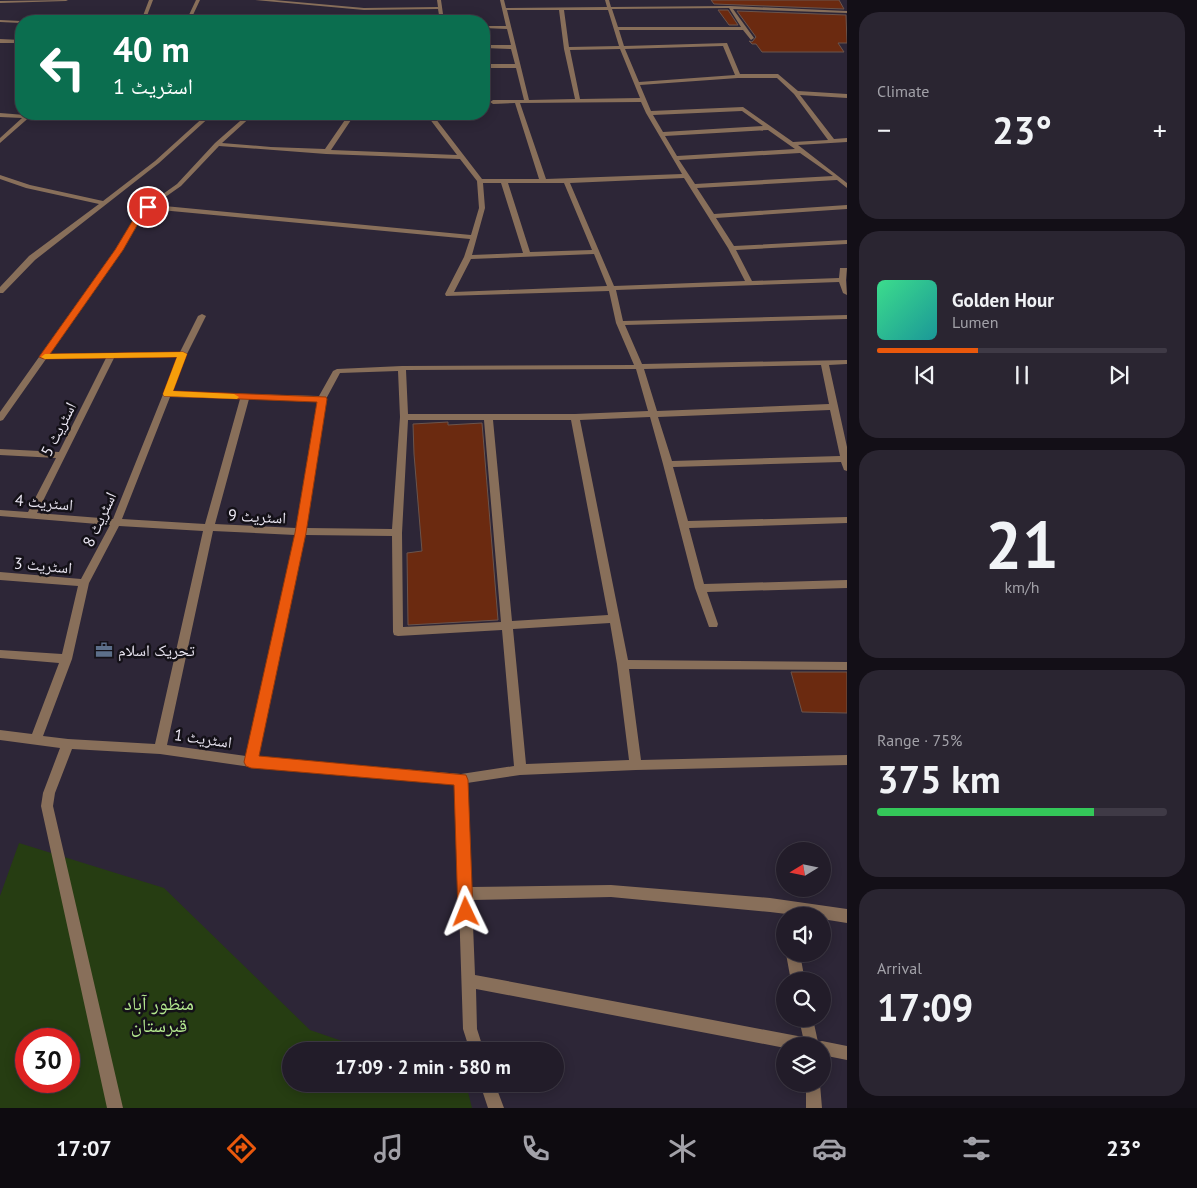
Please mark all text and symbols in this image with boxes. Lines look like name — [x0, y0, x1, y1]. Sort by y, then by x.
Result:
text: 40 m — [113, 26, 190, 72]
icon: left — [30, 35, 95, 100]
text: اسٹریٹ 1 — [113, 72, 193, 100]
text: Climate — [877, 81, 929, 101]
text: 23° — [992, 105, 1052, 154]
text: − — [877, 111, 891, 148]
text: + — [1153, 111, 1167, 148]
pin — [127, 186, 169, 228]
icon: arrive — [134, 193, 162, 221]
text: Golden Hour — [952, 288, 1054, 312]
text: Lumen — [952, 312, 998, 332]
icon: previous — [911, 361, 939, 389]
icon: pause — [1008, 361, 1036, 389]
icon: next — [1105, 361, 1133, 389]
street label: اسٹریٹ 5 — [36, 399, 80, 459]
street label: اسٹریٹ 8 — [78, 488, 120, 550]
street label: اسٹریٹ 4 — [14, 490, 74, 514]
text: 21 — [985, 502, 1059, 586]
street label: اسٹریٹ 9 — [227, 504, 287, 528]
street label: اسٹریٹ 3 — [13, 553, 73, 577]
text: km/h — [1004, 577, 1040, 597]
office icon: تحریک اسلام — [94, 640, 114, 660]
place label: تحریک اسلام — [118, 640, 195, 661]
street label: اسٹریٹ 1 — [173, 724, 233, 752]
text: Range · 75% — [877, 730, 962, 750]
text: 375 km — [877, 754, 1001, 803]
north arrow — [776, 842, 831, 898]
map controls — [776, 842, 831, 1092]
position arrow — [439, 885, 491, 937]
button: sound — [776, 907, 831, 962]
text: Arrival — [877, 958, 922, 978]
button: search — [776, 972, 831, 1027]
text: 17:09 — [877, 982, 973, 1031]
park label: منظور آباد قبرستان — [124, 991, 194, 1037]
speed limit sign: 30 — [15, 1028, 80, 1093]
button: layers — [776, 1037, 831, 1092]
text: 17:09 · 2 min · 580 m — [335, 1055, 511, 1079]
icon: directions — [224, 1131, 259, 1166]
icon: music — [371, 1131, 406, 1166]
icon: phone — [518, 1131, 553, 1166]
icon: climate — [665, 1131, 700, 1166]
icon: car — [812, 1131, 847, 1166]
icon: filters — [959, 1131, 994, 1166]
text: 17:07 — [56, 1134, 112, 1162]
text: 23° — [1106, 1134, 1141, 1162]

